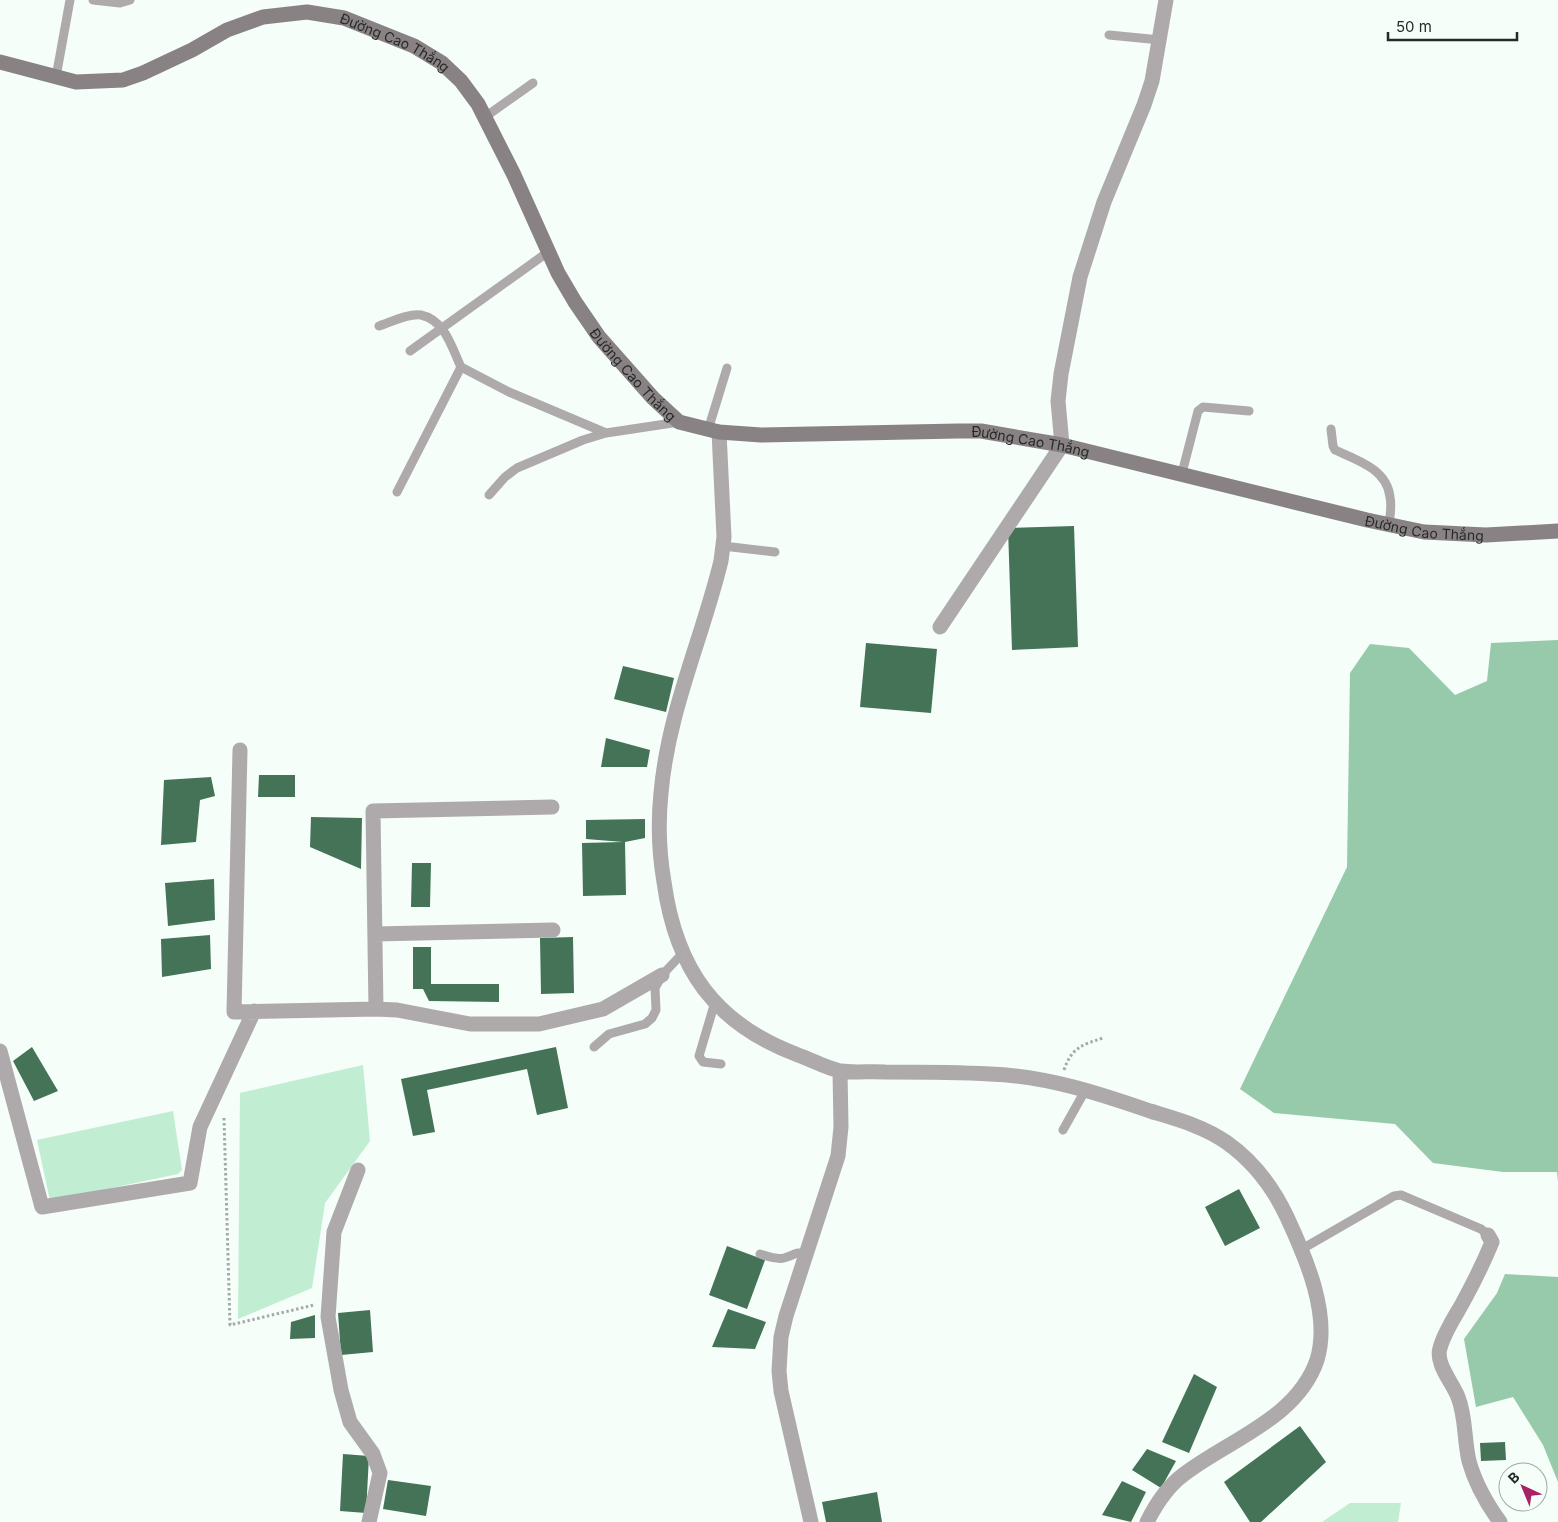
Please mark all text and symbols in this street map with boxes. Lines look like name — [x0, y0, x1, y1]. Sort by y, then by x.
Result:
street label: Đường Cao Thắng — [338, 9, 454, 75]
scale bar — [1388, 10, 1517, 42]
text: 50 m — [1396, 17, 1432, 36]
street label: Đường Cao Thắng — [587, 325, 680, 424]
street label: Đường Cao Thắng — [971, 423, 1091, 460]
street label: Đường Cao Thắng — [1363, 511, 1484, 543]
north arrow — [1498, 1462, 1548, 1512]
text: B — [1504, 1468, 1523, 1487]

